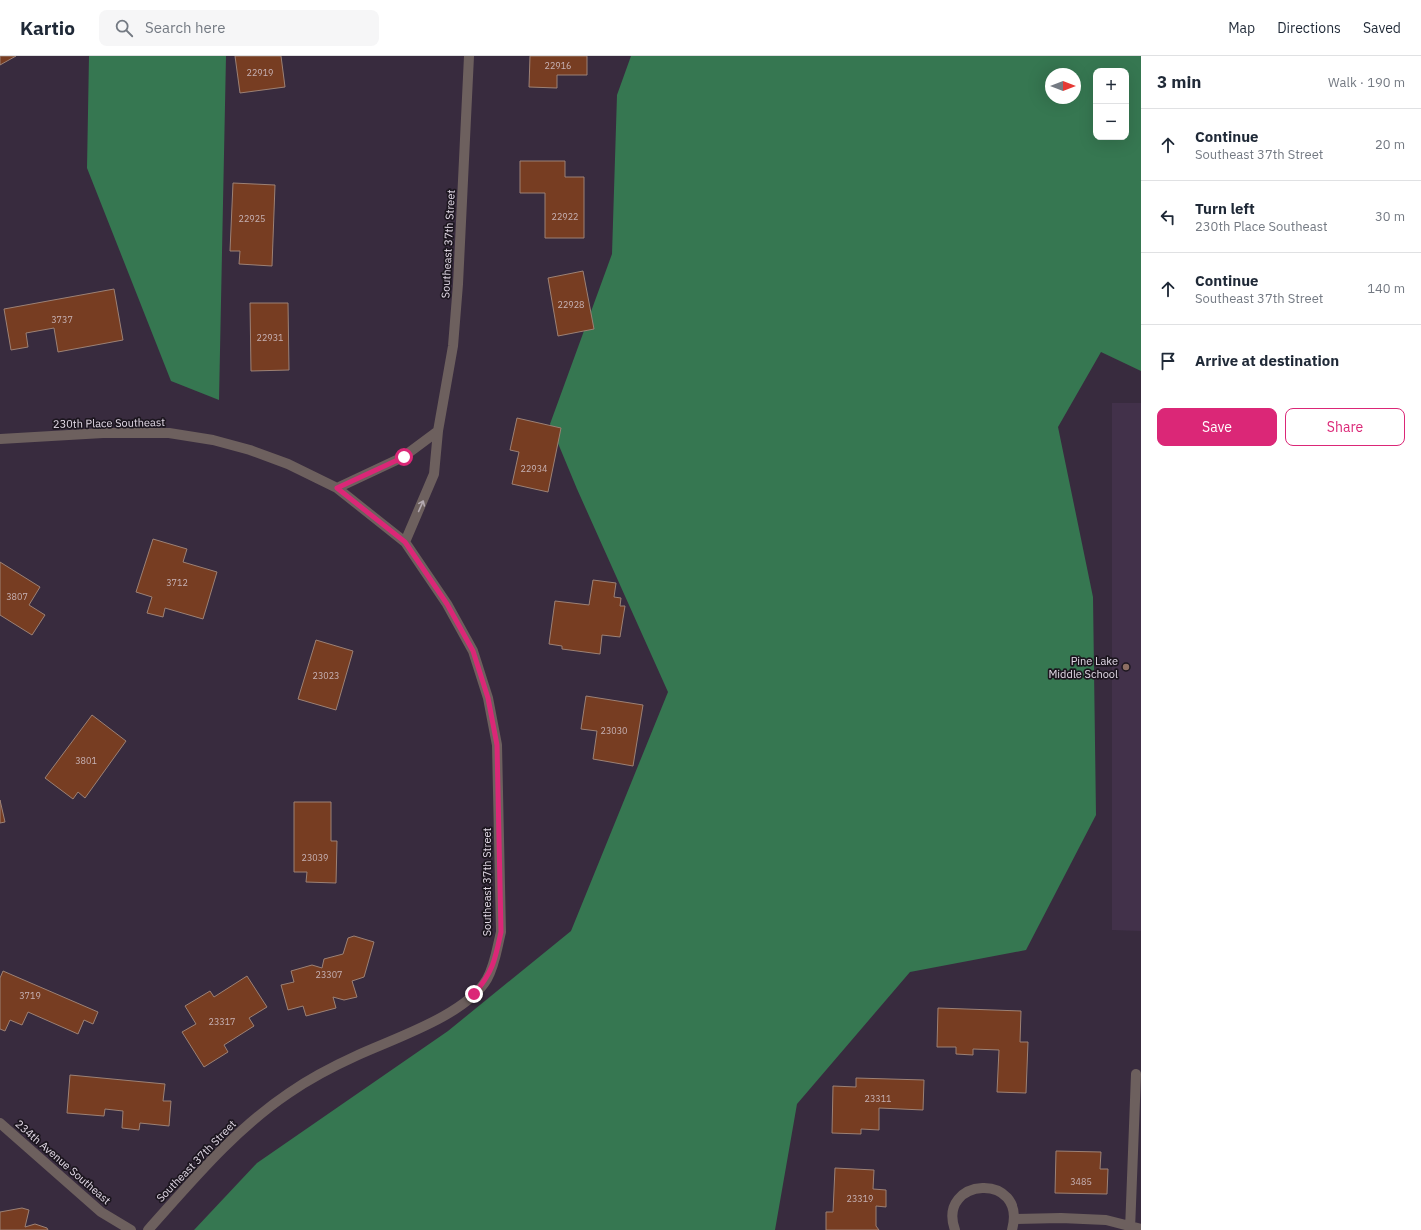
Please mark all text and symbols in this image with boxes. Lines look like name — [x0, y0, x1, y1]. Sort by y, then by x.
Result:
search box — [99, 10, 379, 46]
text: Kartio — [20, 16, 75, 40]
icon: search — [113, 17, 135, 39]
text: Search here — [145, 18, 225, 37]
text: Map — [1228, 19, 1255, 37]
text: Directions — [1277, 19, 1341, 37]
text: Saved — [1363, 19, 1401, 37]
house number: 22916 — [544, 60, 572, 71]
house number: 22919 — [246, 67, 274, 78]
north arrow — [1045, 68, 1081, 104]
map controls — [1093, 68, 1129, 140]
button: + — [1093, 68, 1129, 104]
text: 3 min — [1157, 71, 1201, 93]
text: Walk · 190 m — [1328, 74, 1405, 91]
button: − — [1093, 104, 1129, 140]
text: Continue — [1195, 127, 1259, 146]
icon: ahead — [1157, 134, 1179, 156]
text: 20 m — [1375, 136, 1405, 153]
text: Southeast 37th Street — [1195, 146, 1323, 163]
street label: Southeast 37th Street — [438, 189, 458, 299]
text: Turn left — [1195, 199, 1255, 218]
icon: left — [1157, 206, 1179, 228]
text: 30 m — [1375, 208, 1405, 225]
house number: 22922 — [551, 211, 579, 222]
house number: 22925 — [238, 213, 266, 224]
text: 230th Place Southeast — [1195, 218, 1327, 235]
text: Continue — [1195, 271, 1259, 290]
icon: ahead — [1157, 278, 1179, 300]
text: 140 m — [1367, 280, 1405, 297]
text: Southeast 37th Street — [1195, 290, 1323, 307]
house number: 22928 — [557, 299, 585, 310]
house number: 3737 — [51, 314, 73, 325]
house number: 22931 — [256, 332, 284, 343]
icon: arrive — [1157, 350, 1179, 372]
text: Arrive at destination — [1195, 351, 1339, 370]
button: Save — [1157, 408, 1277, 446]
button: Share — [1285, 408, 1405, 446]
street label: 230th Place Southeast — [53, 415, 165, 431]
route start — [395, 448, 413, 466]
house number: 22934 — [520, 463, 548, 474]
one-way arrow — [417, 500, 425, 512]
house number: 3712 — [166, 577, 188, 588]
house number: 3807 — [6, 591, 28, 602]
place label: Pine Lake Middle School — [1048, 654, 1118, 681]
marker: Pine Lake Middle School — [1121, 662, 1131, 672]
house number: 23023 — [312, 670, 340, 681]
house number: 23030 — [600, 725, 628, 736]
house number: 3801 — [75, 755, 97, 766]
street label: Southeast 37th Street — [480, 828, 494, 936]
house number: 23039 — [301, 852, 329, 863]
house number: 23307 — [315, 969, 343, 980]
route end — [465, 985, 483, 1003]
house number: 3719 — [19, 990, 41, 1001]
house number: 23317 — [208, 1016, 236, 1027]
house number: 23311 — [864, 1093, 892, 1104]
street label: 234th Avenue Southeast — [12, 1117, 114, 1207]
street label: Southeast 37th Street — [153, 1117, 239, 1205]
house number: 3485 — [1070, 1176, 1092, 1187]
house number: 23319 — [846, 1193, 874, 1204]

